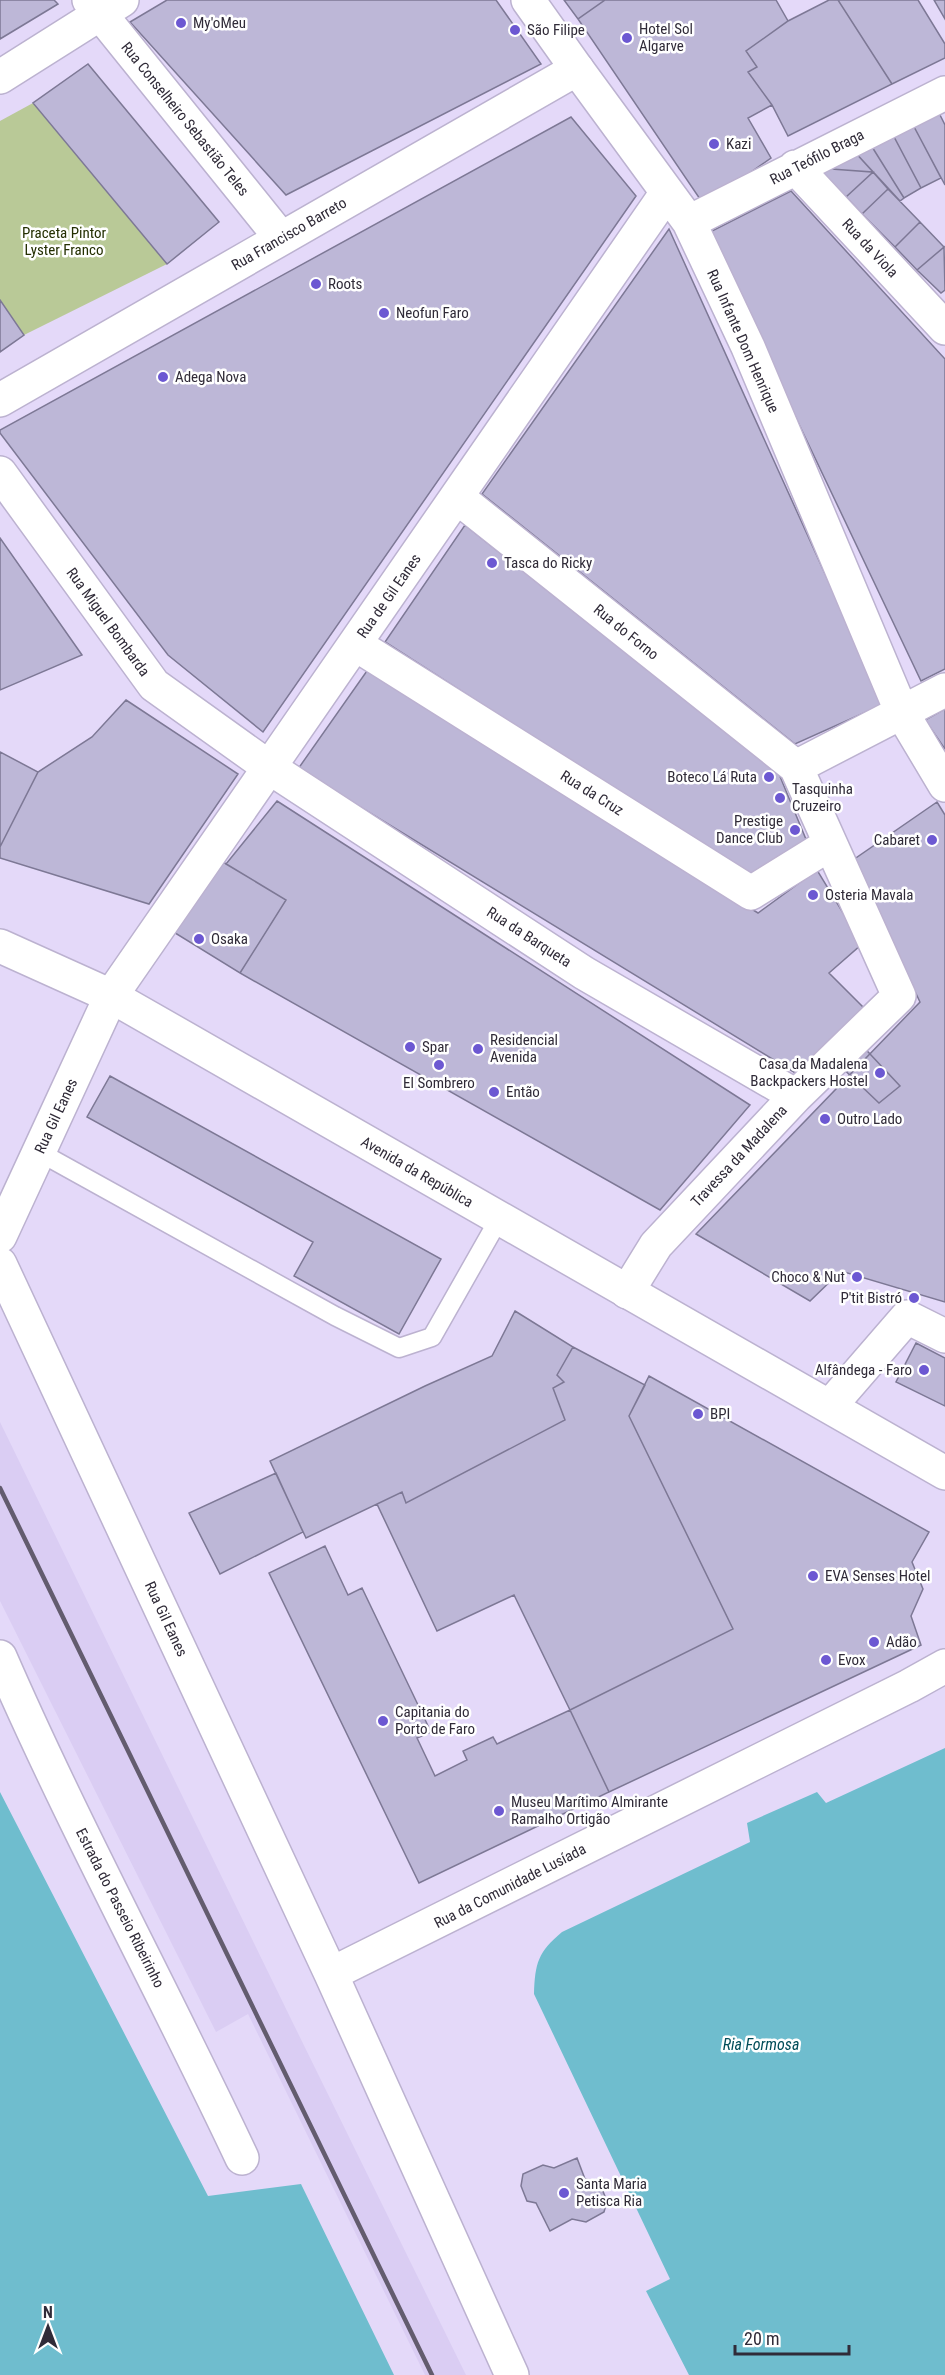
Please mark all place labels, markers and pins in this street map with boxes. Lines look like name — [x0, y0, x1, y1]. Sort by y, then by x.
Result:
place label: My'oMeu — [193, 14, 246, 32]
marker: My'oMeu — [174, 16, 188, 30]
place label: Hotel Sol Algarve — [639, 20, 693, 55]
place label: São Filipe — [527, 21, 585, 39]
marker: São Filipe — [508, 23, 522, 37]
marker: Hotel Sol Algarve — [620, 31, 634, 45]
place label: Kazi — [726, 135, 751, 153]
marker: Kazi — [707, 137, 721, 151]
place label: Roots — [328, 275, 362, 293]
marker: Roots — [309, 277, 323, 291]
place label: Neofun Faro — [396, 304, 469, 322]
marker: Neofun Faro — [377, 306, 391, 320]
place label: Adega Nova — [175, 368, 246, 386]
marker: Adega Nova — [156, 370, 170, 384]
place label: Tasca do Ricky — [504, 554, 592, 572]
marker: Tasca do Ricky — [485, 556, 499, 570]
place label: Boteco Lá Ruta — [667, 768, 757, 786]
marker: Boteco Lá Ruta — [762, 770, 776, 784]
place label: Tasquinha Cruzeiro — [792, 780, 853, 815]
marker: Tasquinha Cruzeiro — [773, 791, 787, 805]
place label: Prestige Dance Club — [716, 812, 783, 847]
marker: Prestige Dance Club — [788, 823, 802, 837]
place label: Cabaret — [874, 831, 920, 849]
marker: Cabaret — [925, 833, 939, 847]
place label: Osteria Mavala — [825, 886, 914, 904]
marker: Osteria Mavala — [806, 888, 820, 902]
place label: Osaka — [211, 930, 248, 948]
marker: Osaka — [192, 932, 206, 946]
place label: Residencial Avenida — [490, 1031, 558, 1066]
place label: Spar — [422, 1038, 449, 1056]
marker: Spar — [403, 1040, 417, 1054]
marker: Residencial Avenida — [471, 1042, 485, 1056]
place label: Casa da Madalena Backpackers Hostel — [750, 1055, 868, 1090]
marker: El Sombrero — [432, 1058, 446, 1072]
marker: Casa da Madalena Backpackers Hostel — [873, 1066, 887, 1080]
place label: El Sombrero — [403, 1074, 475, 1092]
place label: Então — [506, 1083, 540, 1101]
marker: Então — [487, 1085, 501, 1099]
place label: Outro Lado — [837, 1110, 902, 1128]
marker: Outro Lado — [818, 1112, 832, 1126]
place label: Choco & Nut — [771, 1268, 845, 1286]
marker: Choco & Nut — [850, 1270, 864, 1284]
place label: P'tit Bistró — [840, 1289, 902, 1307]
marker: P'tit Bistró — [907, 1291, 921, 1305]
place label: Alfândega - Faro — [815, 1361, 912, 1379]
marker: Alfândega - Faro — [917, 1363, 931, 1377]
place label: BPI — [710, 1405, 730, 1423]
marker: BPI — [691, 1407, 705, 1421]
place label: EVA Senses Hotel — [825, 1567, 930, 1585]
marker: EVA Senses Hotel — [806, 1569, 820, 1583]
place label: Adão — [886, 1633, 917, 1651]
marker: Adão — [867, 1635, 881, 1649]
place label: Evox — [838, 1651, 866, 1669]
marker: Evox — [819, 1653, 833, 1667]
place label: Capitania do Porto de Faro — [395, 1703, 475, 1738]
marker: Capitania do Porto de Faro — [376, 1714, 390, 1728]
place label: Museu Marítimo Almirante Ramalho Ortigão — [511, 1793, 668, 1828]
marker: Museu Marítimo Almirante Ramalho Ortigão — [492, 1804, 506, 1818]
place label: Santa Maria Petisca Ria — [576, 2175, 647, 2210]
marker: Santa Maria Petisca Ria — [557, 2186, 571, 2200]

